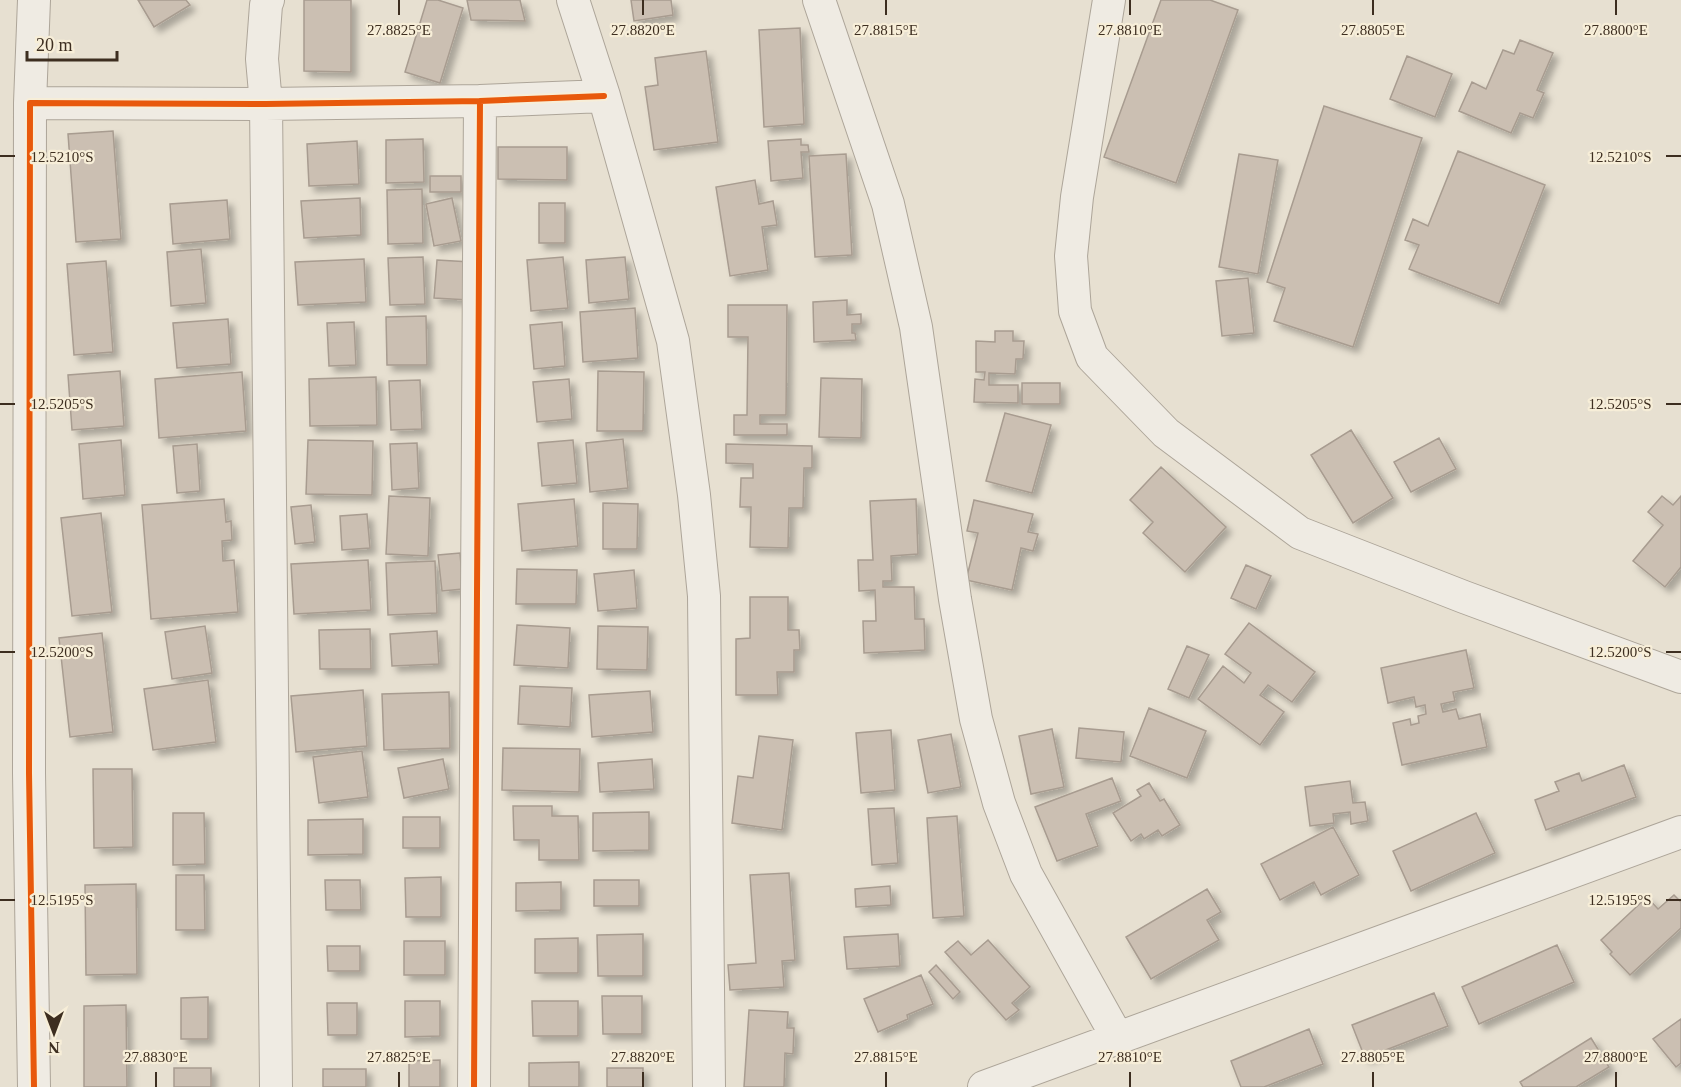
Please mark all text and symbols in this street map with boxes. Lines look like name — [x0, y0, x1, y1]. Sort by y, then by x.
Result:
text: 27.8825°E — [367, 22, 431, 38]
text: 27.8820°E — [611, 22, 675, 38]
text: 27.8815°E — [854, 22, 918, 38]
text: 27.8810°E — [1098, 22, 1162, 38]
text: 27.8805°E — [1341, 22, 1405, 38]
text: 27.8800°E — [1584, 22, 1648, 38]
scale bar — [27, 24, 117, 62]
text: 20 m — [36, 35, 73, 55]
text: 12.5210°S — [30, 149, 94, 165]
text: 12.5210°S — [1588, 149, 1652, 165]
text: 12.5205°S — [30, 396, 94, 412]
text: 12.5205°S — [1588, 396, 1652, 412]
text: 12.5200°S — [30, 644, 94, 660]
text: 12.5200°S — [1588, 644, 1652, 660]
text: 12.5195°S — [30, 892, 94, 908]
text: 12.5195°S — [1588, 892, 1652, 908]
north arrow — [24, 1003, 84, 1063]
text: N — [48, 1039, 60, 1056]
text: 27.8830°E — [124, 1049, 188, 1065]
text: 27.8825°E — [367, 1049, 431, 1065]
text: 27.8820°E — [611, 1049, 675, 1065]
text: 27.8815°E — [854, 1049, 918, 1065]
text: 27.8810°E — [1098, 1049, 1162, 1065]
text: 27.8805°E — [1341, 1049, 1405, 1065]
text: 27.8800°E — [1584, 1049, 1648, 1065]

